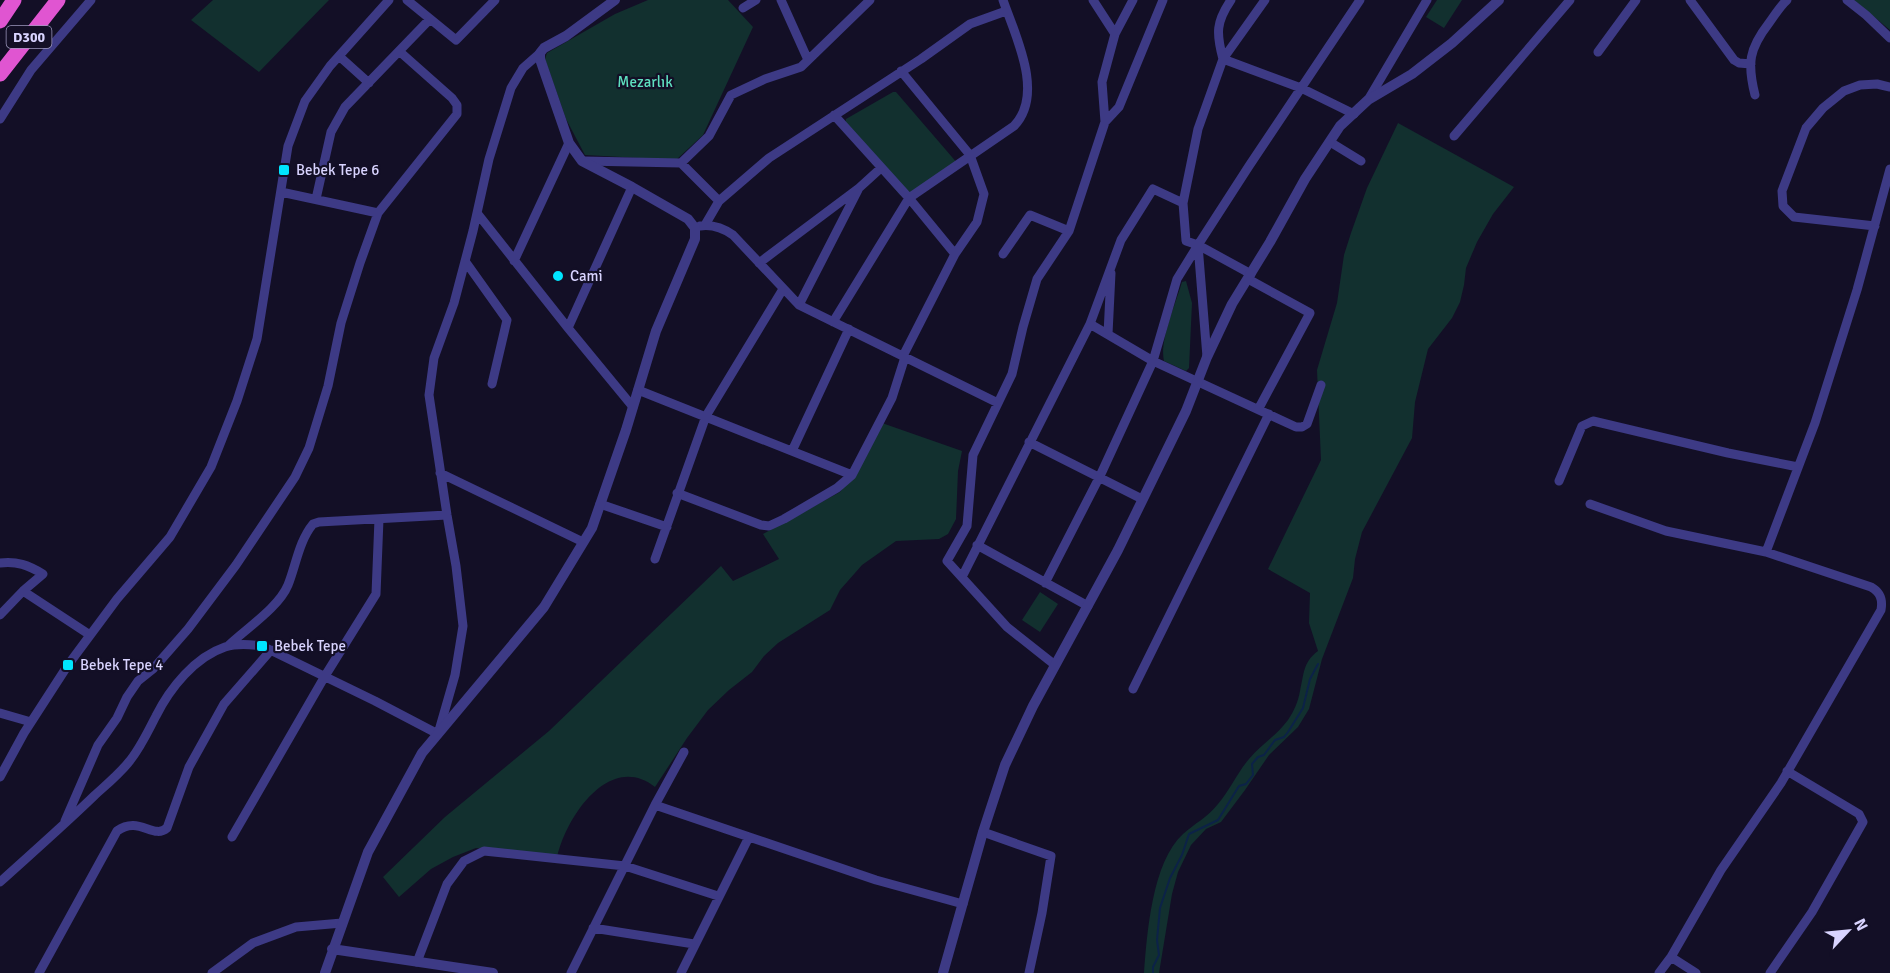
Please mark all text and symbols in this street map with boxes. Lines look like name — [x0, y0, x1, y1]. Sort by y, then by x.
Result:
road number: D300 — [6, 26, 51, 48]
park label: Mezarlık — [617, 73, 673, 91]
place label: Bebek Tepe 6 — [296, 161, 379, 179]
marker: Bebek Tepe 6 — [277, 163, 291, 177]
place label: Cami — [570, 267, 603, 285]
marker: Cami — [551, 269, 565, 283]
place label: Bebek Tepe — [274, 637, 346, 655]
marker: Bebek Tepe — [255, 639, 269, 653]
place label: Bebek Tepe 4 — [80, 656, 163, 674]
marker: Bebek Tepe 4 — [61, 658, 75, 672]
north arrow — [1818, 901, 1878, 961]
text: N — [1849, 915, 1872, 934]

